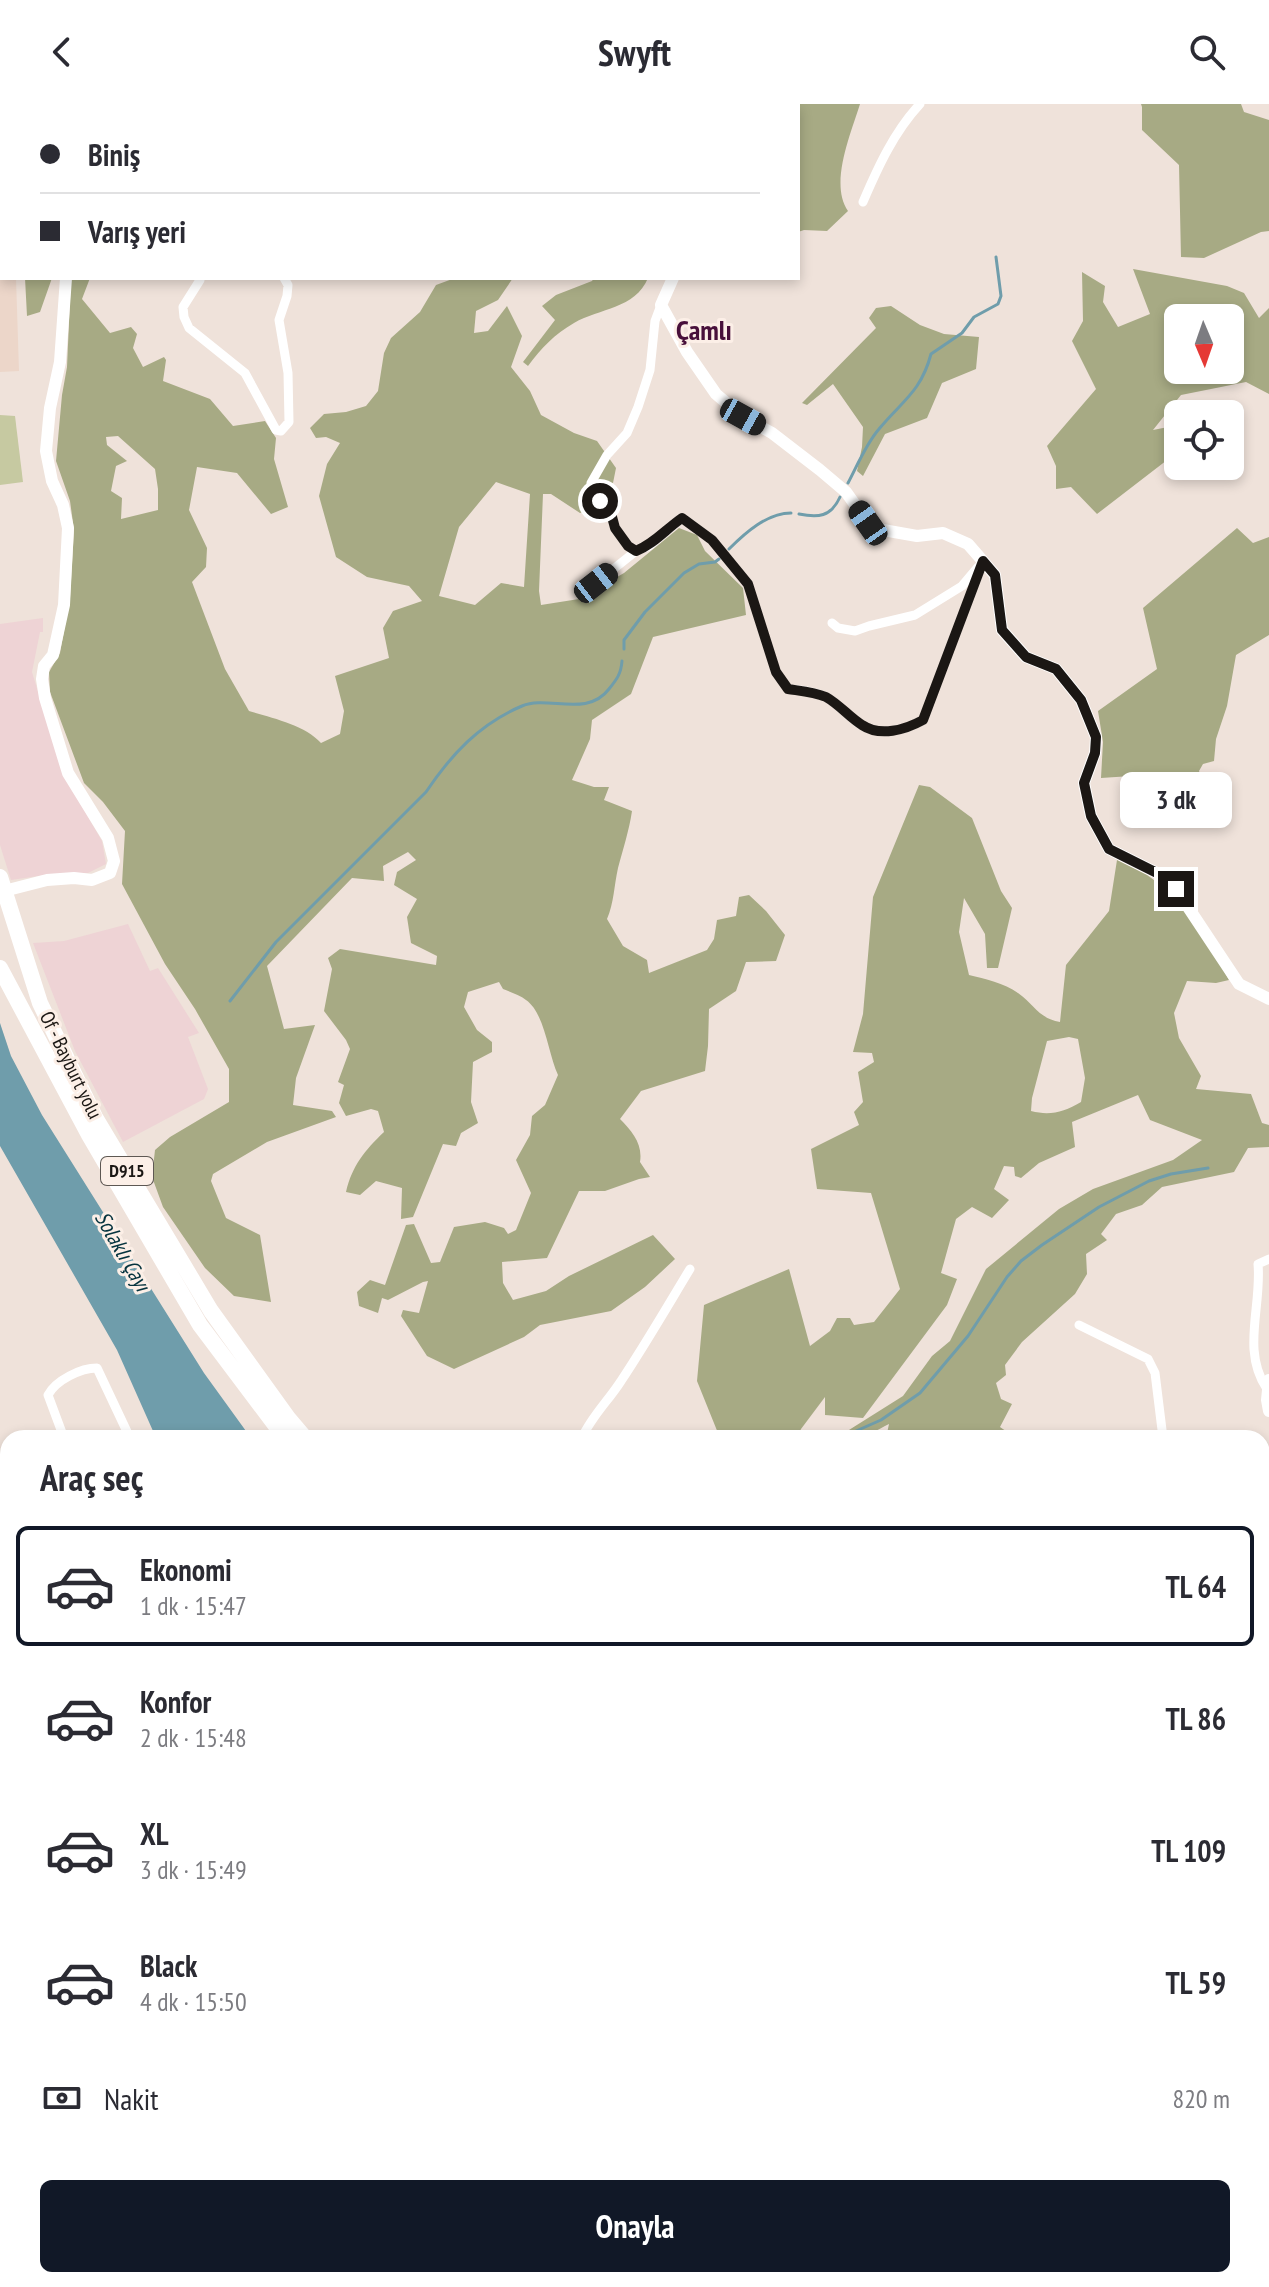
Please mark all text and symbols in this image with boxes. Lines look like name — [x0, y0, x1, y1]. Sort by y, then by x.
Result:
text: Swyft — [598, 29, 671, 76]
icon: back — [40, 30, 84, 74]
icon: search — [1185, 30, 1229, 74]
text: Biniş — [88, 135, 140, 174]
text: Varış yeri — [88, 212, 186, 251]
north arrow — [1164, 304, 1244, 384]
map controls — [1164, 304, 1244, 480]
district label: Çamlı — [676, 311, 732, 348]
car — [716, 395, 770, 439]
button: locate — [1164, 400, 1244, 480]
route start — [582, 483, 618, 519]
car — [844, 496, 892, 550]
car — [570, 559, 622, 607]
callout: 3 dk — [1120, 773, 1232, 829]
text: 3 dk — [1156, 783, 1196, 816]
route end — [1158, 871, 1194, 907]
street label: Of - Bayburt yolu — [34, 1007, 108, 1123]
road number: D915 — [101, 1157, 153, 1185]
water label: Solaklı Çayı — [89, 1206, 158, 1297]
text: Araç seç — [40, 1454, 143, 1501]
icon: car — [44, 1550, 116, 1622]
text: Ekonomi — [140, 1550, 232, 1589]
text: TL 64 — [1166, 1567, 1226, 1606]
text: 1 dk · 15:47 — [140, 1589, 247, 1622]
icon: car — [44, 1682, 116, 1754]
text: Konfor — [140, 1682, 211, 1721]
text: TL 86 — [1166, 1699, 1226, 1738]
text: 2 dk · 15:48 — [140, 1721, 247, 1754]
icon: car — [44, 1814, 116, 1886]
text: XL — [140, 1814, 169, 1853]
text: TL 109 — [1151, 1831, 1226, 1870]
text: 3 dk · 15:49 — [140, 1853, 247, 1886]
icon: car — [44, 1946, 116, 2018]
text: Black — [140, 1946, 197, 1985]
text: TL 59 — [1166, 1963, 1226, 2002]
text: 4 dk · 15:50 — [140, 1985, 247, 2018]
icon: cash — [40, 2076, 84, 2120]
text: Nakit — [104, 2079, 159, 2118]
text: 820 m — [1172, 2082, 1230, 2115]
button: Onayla — [40, 2180, 1230, 2272]

